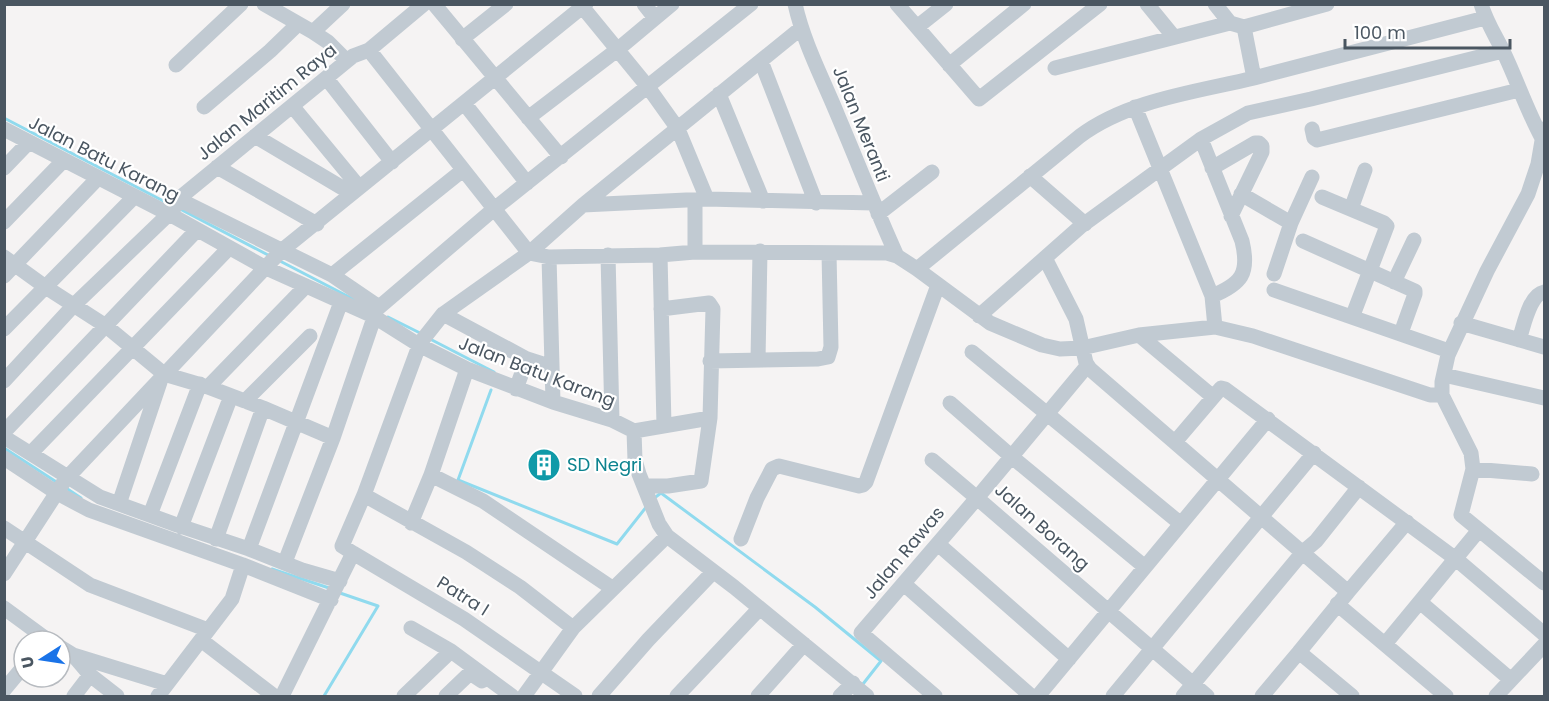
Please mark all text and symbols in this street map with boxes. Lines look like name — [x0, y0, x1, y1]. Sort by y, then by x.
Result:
scale bar — [1345, 12, 1510, 50]
text: 100 m — [1354, 20, 1406, 45]
street label: Jalan Maritim Raya — [192, 37, 342, 166]
street label: Jalan Meranti — [827, 62, 896, 185]
street label: Jalan Batu Karang — [24, 110, 184, 207]
street label: Jalan Batu Karang — [455, 330, 619, 413]
building icon: SD Negri — [526, 447, 562, 483]
place label: SD Negri — [567, 452, 642, 477]
street label: Jalan Borang — [989, 477, 1095, 576]
street label: Jalan Rawas — [857, 501, 950, 604]
street label: Patra I — [432, 570, 494, 621]
north arrow — [12, 629, 72, 689]
text: U — [15, 654, 40, 670]

